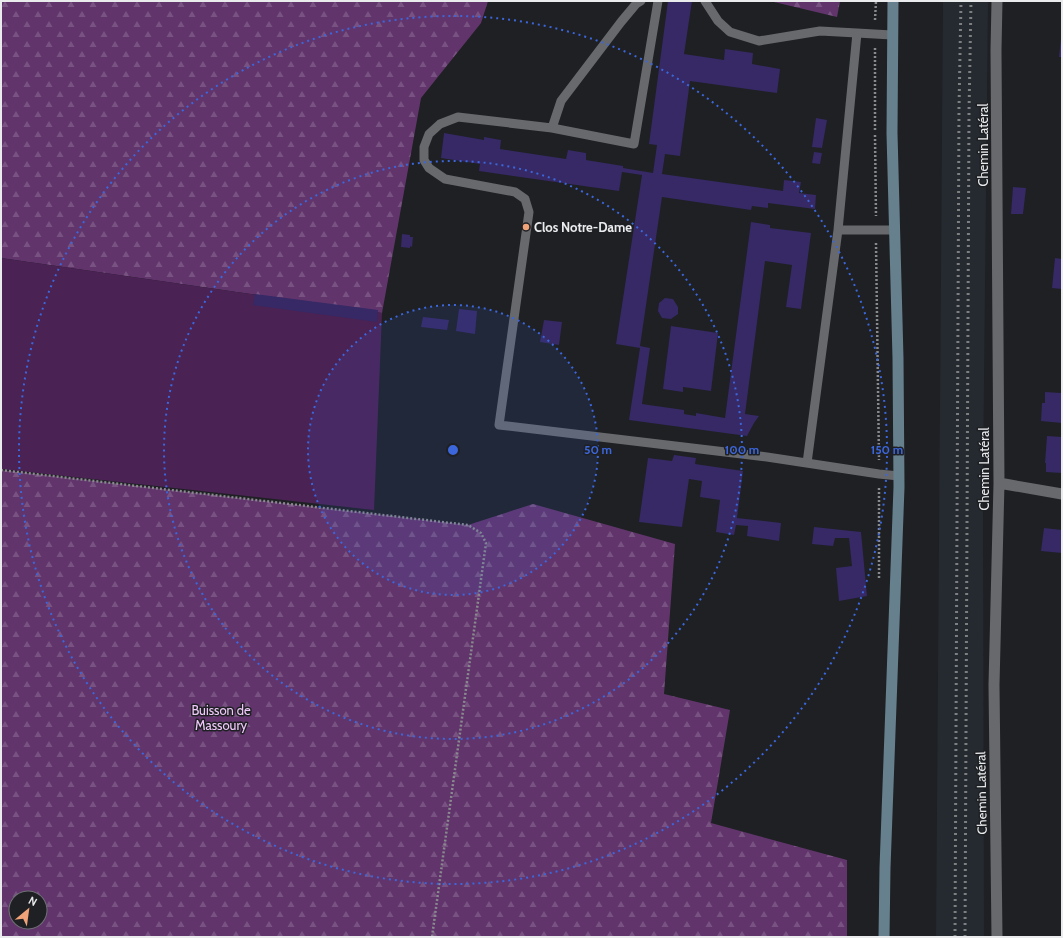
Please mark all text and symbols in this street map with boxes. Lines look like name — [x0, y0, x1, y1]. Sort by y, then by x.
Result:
street label: Chemin Latéral — [975, 104, 991, 187]
place label: Clos Notre-Dame — [534, 219, 632, 235]
marker: Clos Notre-Dame — [521, 222, 531, 232]
street label: Chemin Latéral — [976, 428, 992, 511]
text: 50 m — [584, 442, 612, 457]
text: 100 m — [725, 442, 759, 457]
text: 150 m — [871, 442, 903, 457]
centre of rings — [446, 443, 460, 457]
park label: Buisson de Massoury — [191, 702, 251, 733]
street label: Chemin Latéral — [972, 751, 990, 835]
north arrow — [8, 890, 48, 930]
text: N — [26, 893, 40, 909]

